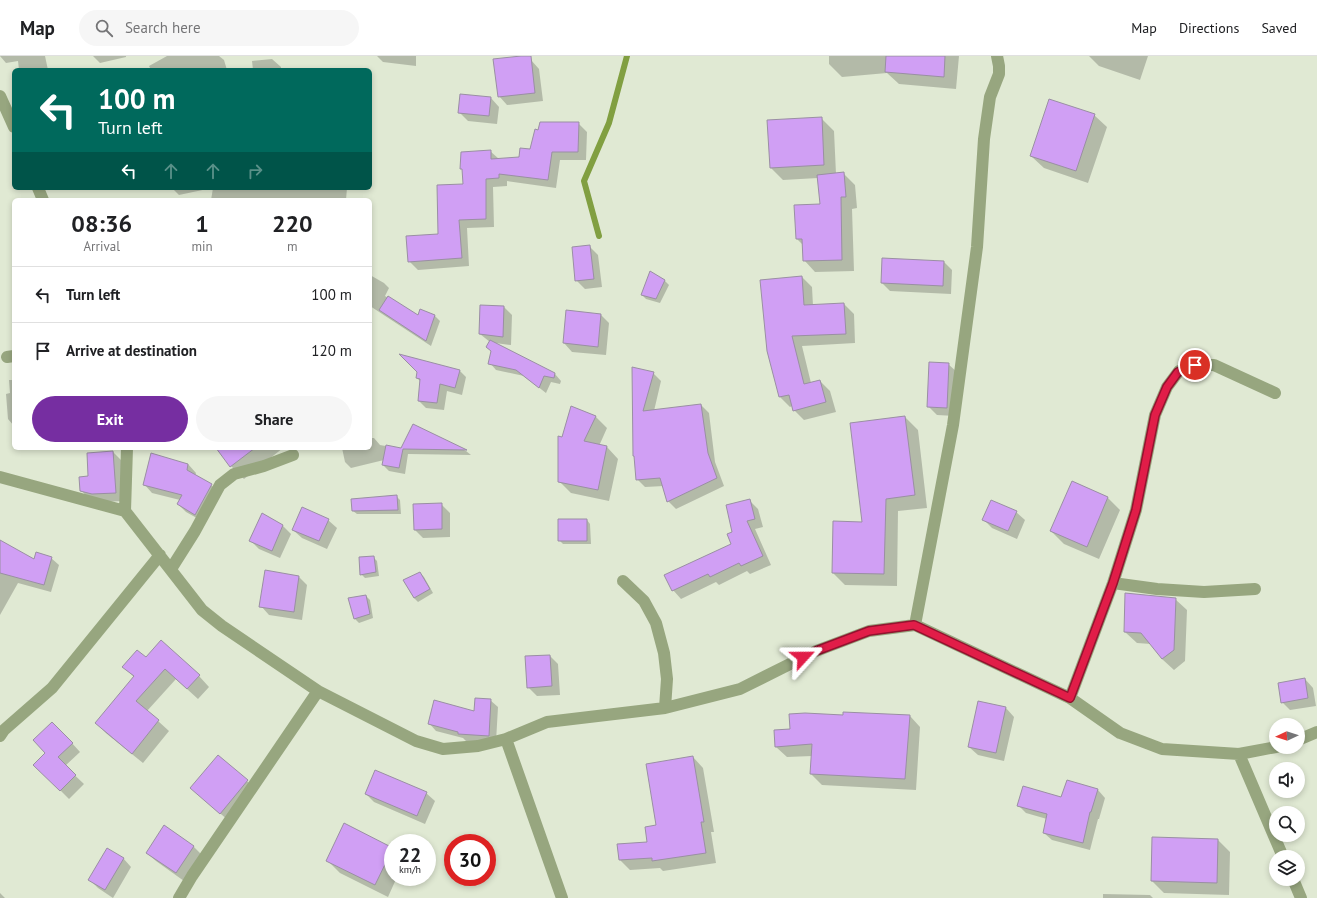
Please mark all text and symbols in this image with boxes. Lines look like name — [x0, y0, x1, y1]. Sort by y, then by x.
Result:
search box — [79, 10, 359, 46]
text: Map — [20, 16, 55, 40]
icon: search — [93, 17, 115, 39]
text: Search here — [125, 18, 201, 37]
text: Map — [1131, 19, 1157, 37]
text: Directions — [1179, 19, 1239, 37]
text: Saved — [1261, 19, 1297, 37]
text: 100 m — [98, 80, 175, 117]
icon: left — [32, 84, 84, 136]
text: Turn left — [98, 116, 163, 139]
icon: left — [118, 160, 140, 182]
icon: ahead — [160, 160, 182, 182]
icon: ahead — [202, 160, 224, 182]
icon: right — [244, 160, 266, 182]
text: 08:36 — [71, 208, 132, 239]
text: 1 — [195, 208, 209, 239]
text: 220 — [272, 208, 313, 239]
text: Arrival — [84, 238, 120, 255]
text: min — [191, 238, 213, 255]
text: m — [287, 238, 298, 255]
icon: left — [32, 284, 54, 306]
text: Turn left — [66, 285, 120, 304]
text: 100 m — [311, 285, 352, 304]
icon: arrive — [32, 340, 54, 362]
text: Arrive at destination — [66, 341, 197, 360]
text: 120 m — [311, 341, 352, 360]
pin — [1178, 348, 1212, 382]
icon: arrive — [1184, 354, 1206, 376]
button: Exit — [32, 396, 188, 442]
button: Share — [196, 396, 352, 442]
position arrow — [782, 636, 824, 678]
north arrow — [1269, 718, 1305, 754]
map controls — [1269, 718, 1305, 886]
button: sound — [1269, 762, 1305, 798]
button: search — [1269, 806, 1305, 842]
speed limit sign: 30 — [444, 834, 496, 886]
text: 22 — [399, 842, 421, 868]
button: layers — [1269, 850, 1305, 886]
text: km/h — [399, 863, 421, 876]

